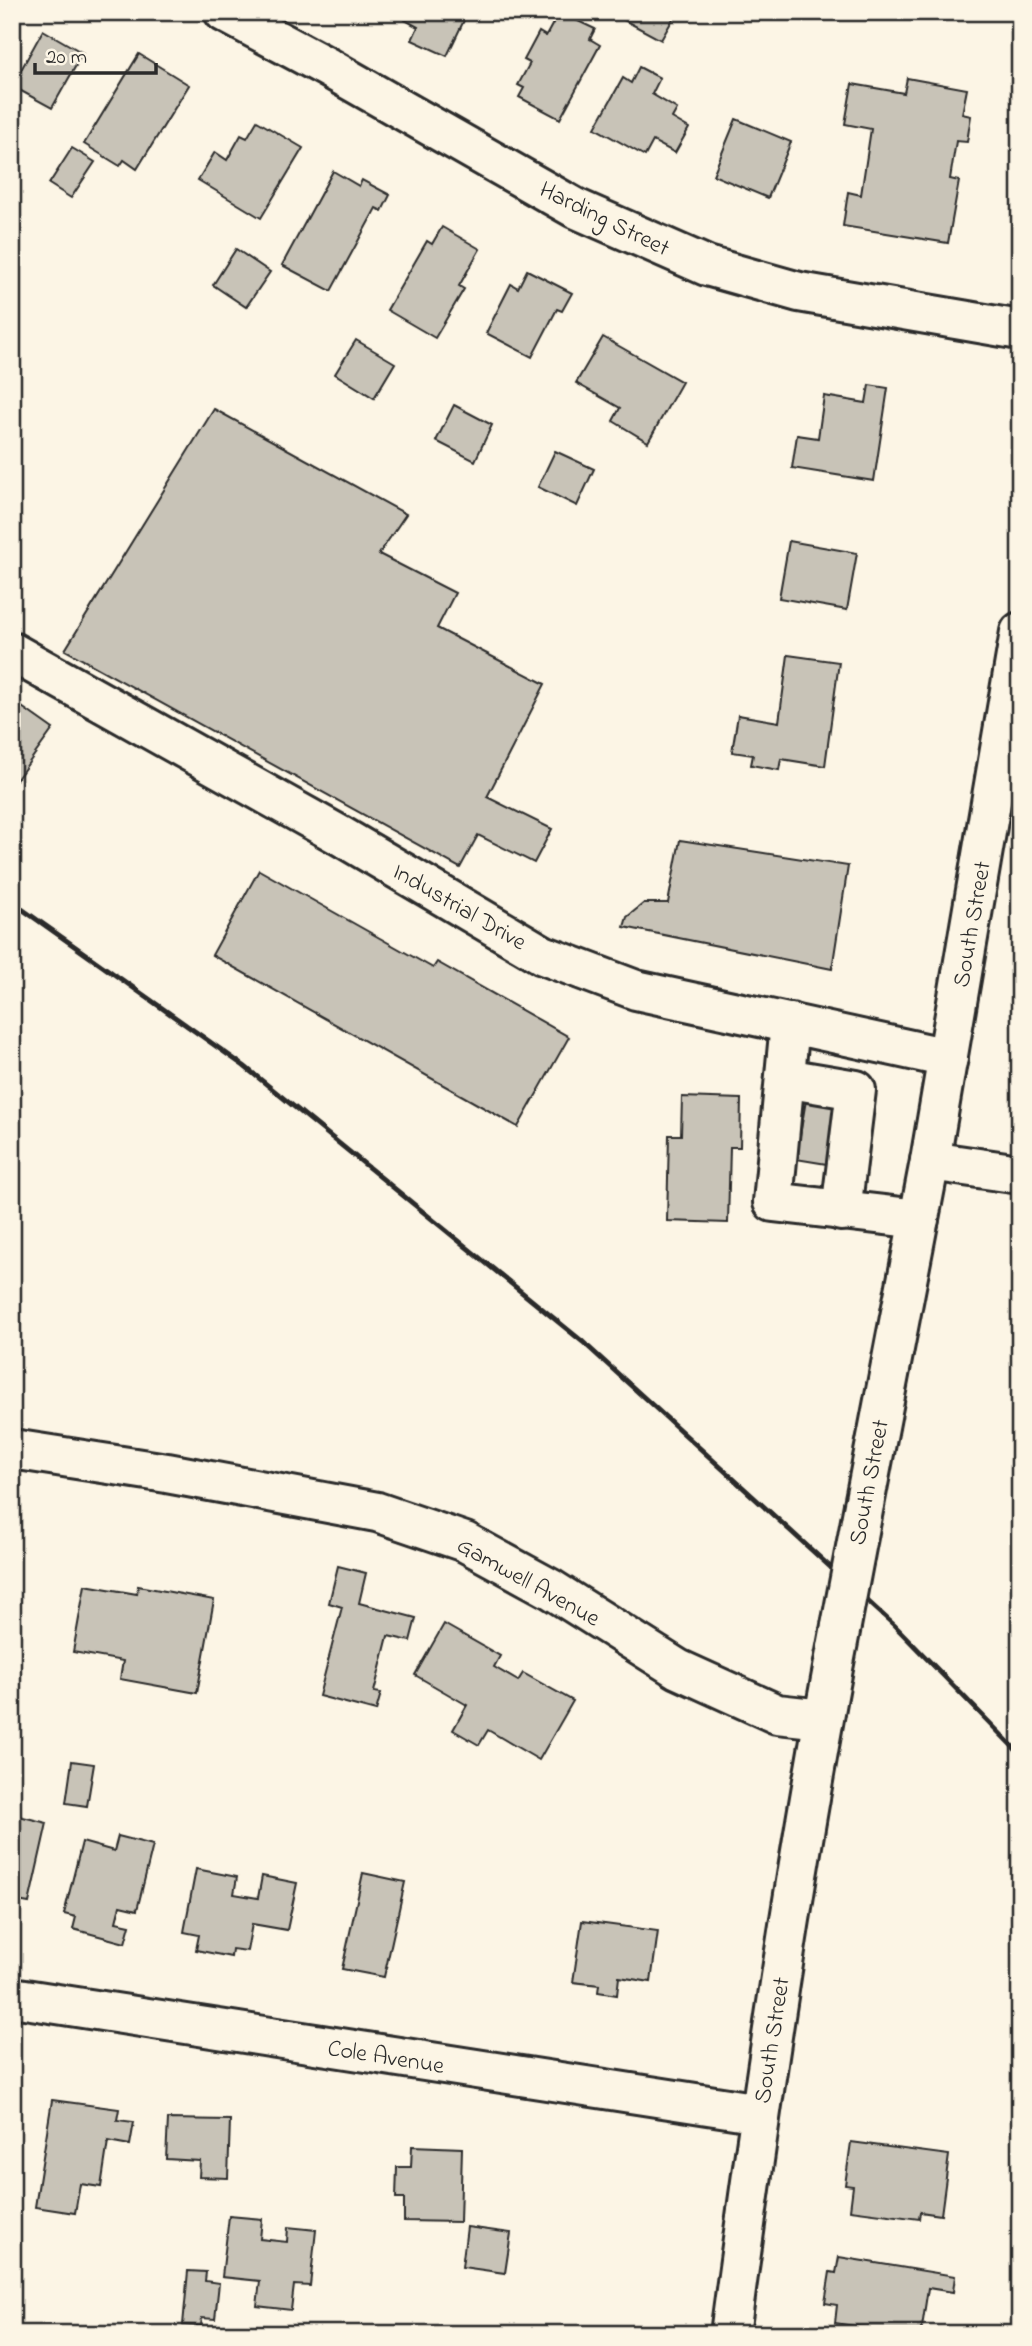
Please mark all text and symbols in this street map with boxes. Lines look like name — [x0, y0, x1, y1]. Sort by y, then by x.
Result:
scale bar — [35, 32, 156, 76]
text: 20 m — [46, 43, 87, 73]
street label: Harding Street — [533, 174, 675, 267]
street label: Industrial Drive — [385, 856, 533, 961]
street label: South Street — [945, 859, 1002, 990]
street label: South Street — [841, 1417, 900, 1548]
street label: Gamwell Avenue — [450, 1529, 606, 1637]
street label: South Street — [746, 1975, 801, 2106]
street label: Cole Avenue — [325, 2032, 447, 2085]

